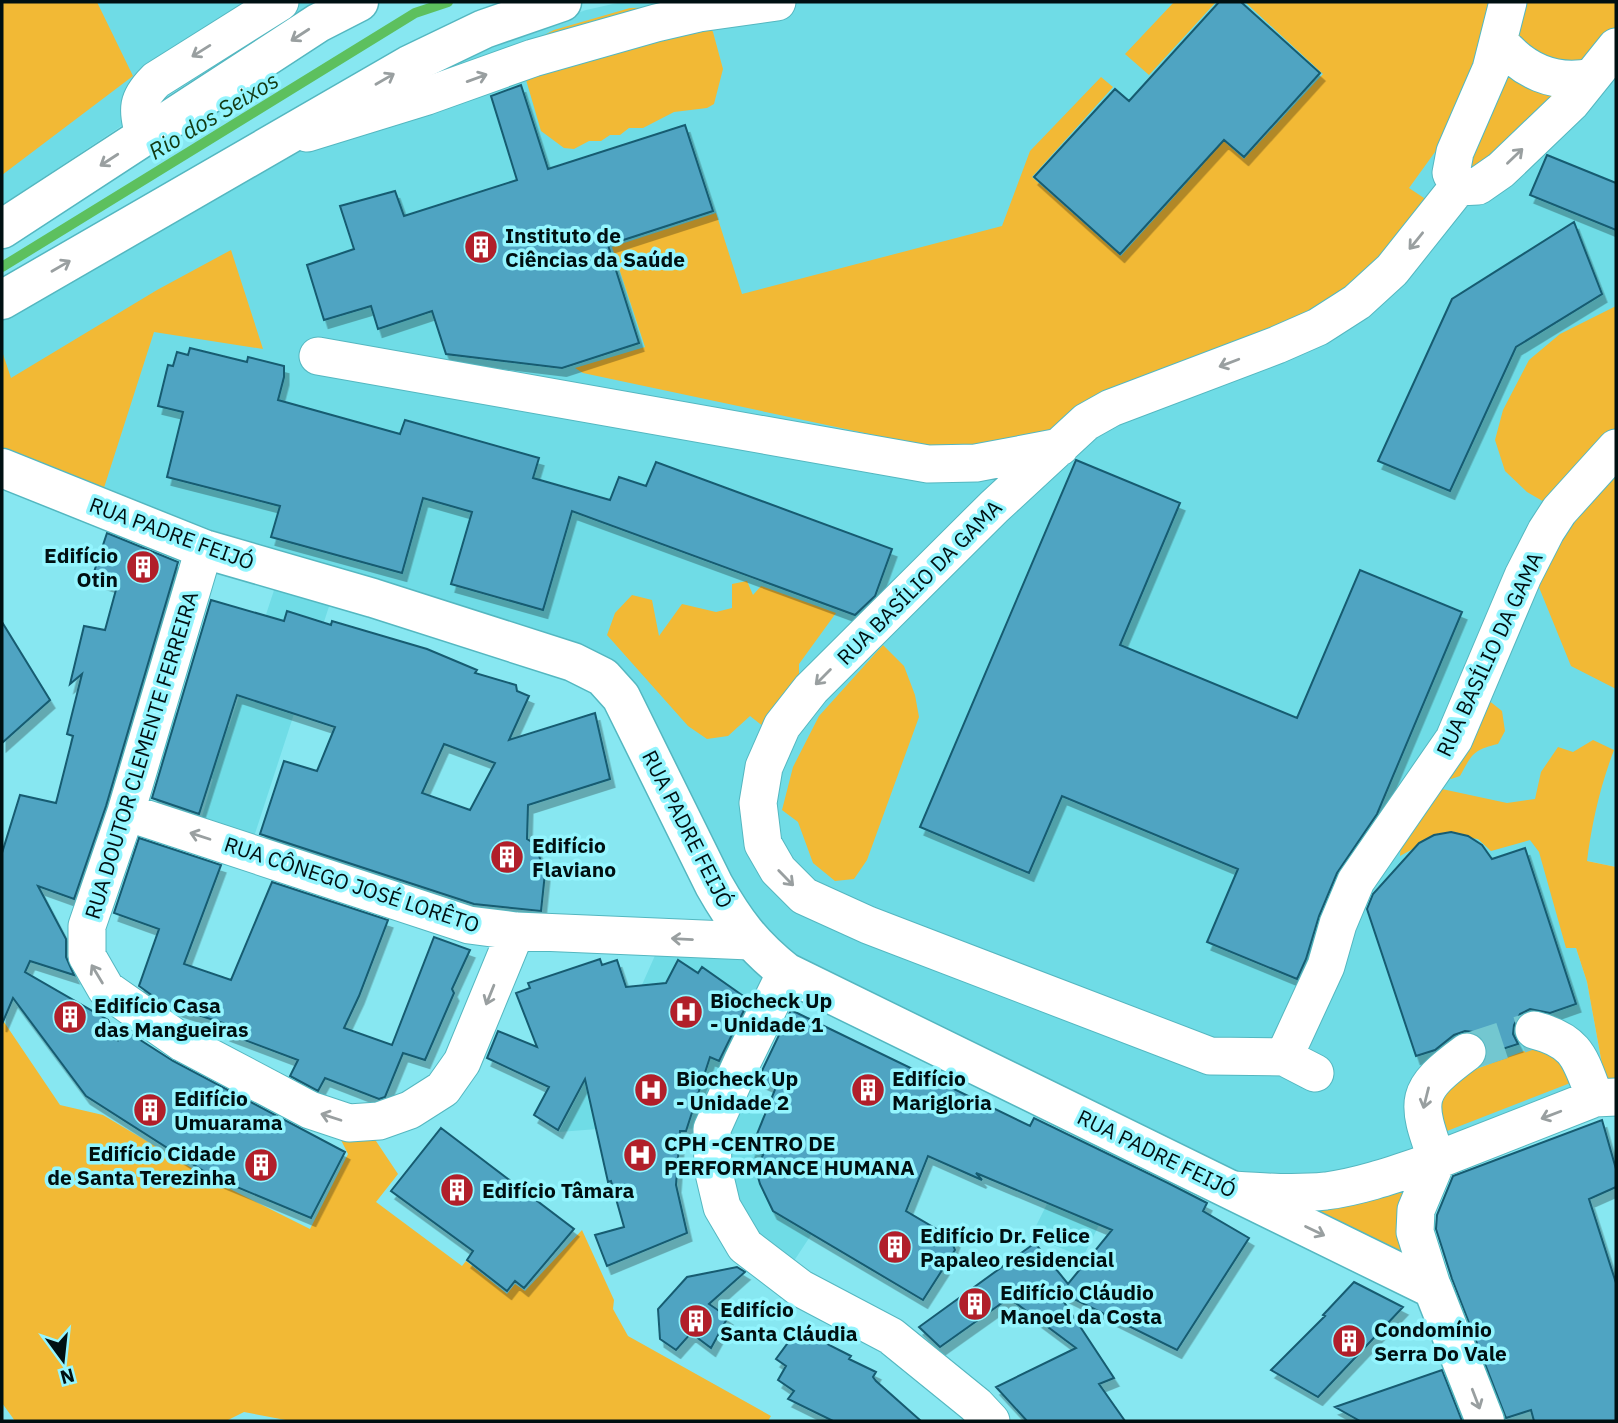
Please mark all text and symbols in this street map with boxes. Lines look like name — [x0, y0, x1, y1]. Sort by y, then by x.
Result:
one-way arrow — [290, 29, 310, 43]
one-way arrow — [192, 45, 212, 59]
water label: Rio dos Seixos — [142, 64, 284, 166]
one-way arrow — [466, 70, 488, 83]
one-way arrow — [375, 72, 395, 86]
one-way arrow — [1506, 148, 1523, 165]
one-way arrow — [100, 152, 119, 167]
place label: Instituto de Ciências da Saúde — [505, 221, 685, 273]
building icon: Instituto de Ciências da Saúde — [462, 228, 500, 266]
one-way arrow — [1408, 232, 1423, 250]
one-way arrow — [50, 259, 70, 273]
one-way arrow — [1218, 358, 1240, 370]
street label: RUA PADRE FEIJÓ — [86, 490, 258, 576]
street label: RUA BASÍLIO DA GAMA — [830, 493, 1008, 671]
place label: Edifício Otin — [44, 541, 118, 593]
street label: RUA BASÍLIO DA GAMA — [1429, 547, 1549, 761]
building icon: Edifício Otin — [124, 548, 162, 586]
street label: RUA DOUTOR CLEMENTE FERREIRA — [78, 588, 204, 922]
one-way arrow — [814, 669, 831, 686]
street label: RUA PADRE FEIJÓ — [636, 745, 740, 913]
one-way arrow — [190, 829, 212, 841]
street label: RUA CÔNEGO JOSÉ LORÊTO — [221, 829, 483, 939]
place label: Edifício Flaviano — [532, 831, 616, 883]
building icon: Edifício Flaviano — [488, 838, 526, 876]
one-way arrow — [778, 869, 795, 886]
one-way arrow — [671, 932, 694, 945]
one-way arrow — [90, 965, 104, 985]
one-way arrow — [483, 983, 496, 1005]
place label: Biocheck Up - Unidade 1 — [710, 986, 832, 1038]
place label: Edifício Casa das Mangueiras — [94, 991, 248, 1043]
hospital icon: Biocheck Up - Unidade 1 — [667, 993, 705, 1031]
building icon: Edifício Casa das Mangueiras — [51, 998, 89, 1036]
place label: Biocheck Up - Unidade 2 — [676, 1064, 798, 1116]
place label: Edifício Marigloria — [892, 1064, 992, 1116]
hospital icon: Biocheck Up - Unidade 2 — [632, 1071, 670, 1109]
building icon: Edifício Marigloria — [849, 1071, 887, 1109]
place label: Edifício Umuarama — [174, 1084, 283, 1136]
one-way arrow — [1418, 1086, 1431, 1108]
building icon: Edifício Umuarama — [131, 1091, 169, 1129]
street label: RUA PADRE FEIJÓ — [1073, 1102, 1241, 1204]
one-way arrow — [320, 1109, 342, 1122]
one-way arrow — [1541, 1109, 1563, 1122]
place label: CPH -CENTRO DE PERFORMANCE HUMANA — [664, 1129, 915, 1181]
hospital icon: CPH -CENTRO DE PERFORMANCE HUMANA — [621, 1136, 659, 1174]
place label: Edifício Cidade de Santa Terezinha — [47, 1139, 236, 1191]
building icon: Edifício Cidade de Santa Terezinha — [242, 1146, 280, 1184]
building icon: Edifício Tâmara — [438, 1171, 476, 1209]
place label: Edifício Tâmara — [482, 1176, 634, 1204]
place label: Edifício Dr. Felice Papaleo residencial — [920, 1221, 1114, 1273]
one-way arrow — [1304, 1225, 1325, 1239]
building icon: Edifício Dr. Felice Papaleo residencial — [876, 1228, 914, 1266]
place label: Edifício Cláudio Manoel da Costa — [1000, 1278, 1162, 1330]
building icon: Edifício Cláudio Manoel da Costa — [956, 1285, 994, 1323]
place label: Edifício Santa Cláudia — [720, 1295, 858, 1347]
building icon: Edifício Santa Cláudia — [677, 1302, 715, 1340]
place label: Condomínio Serra Do Vale — [1374, 1315, 1507, 1367]
building icon: Condomínio Serra Do Vale — [1330, 1322, 1368, 1360]
north arrow — [28, 1325, 98, 1395]
text: N — [58, 1363, 77, 1390]
one-way arrow — [1470, 1387, 1483, 1409]

